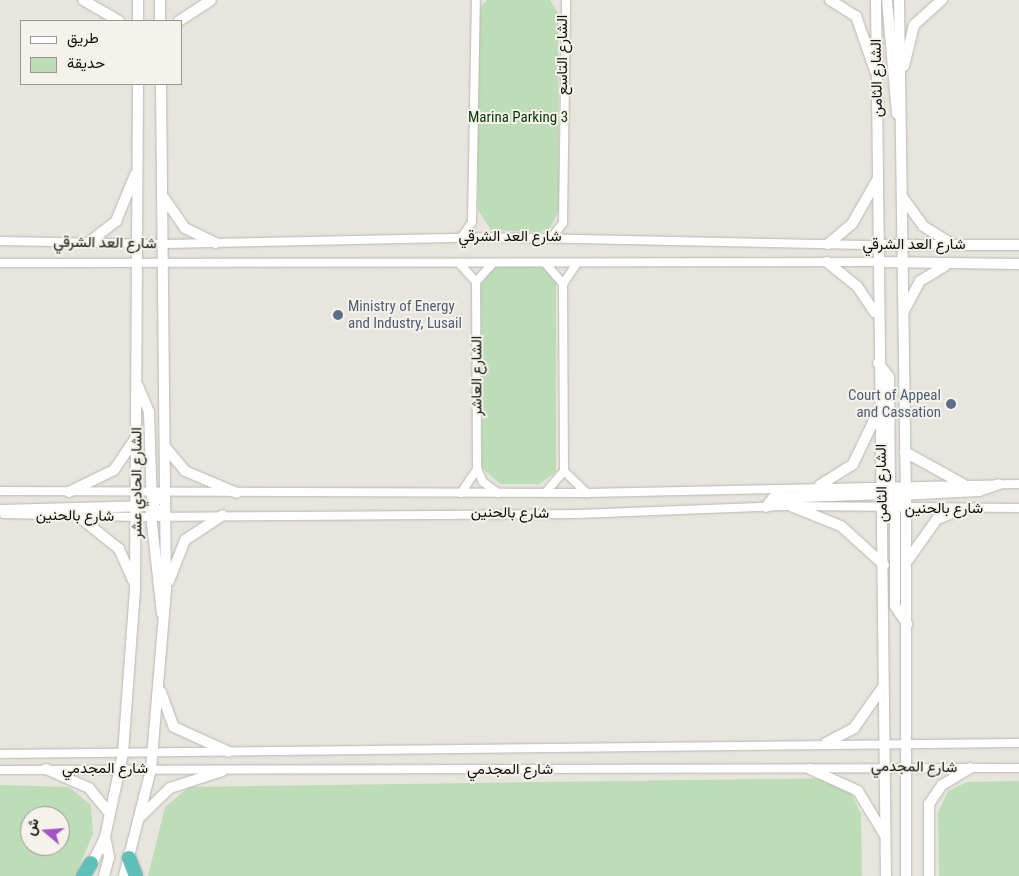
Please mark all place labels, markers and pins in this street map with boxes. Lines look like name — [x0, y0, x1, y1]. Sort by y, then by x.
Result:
place label: Ministry of Energy and Industry, Lusail — [348, 297, 462, 332]
marker: Ministry of Energy and Industry, Lusail — [332, 309, 344, 321]
place label: Court of Appeal and Cassation — [848, 386, 941, 421]
marker: Court of Appeal and Cassation — [945, 398, 957, 410]

